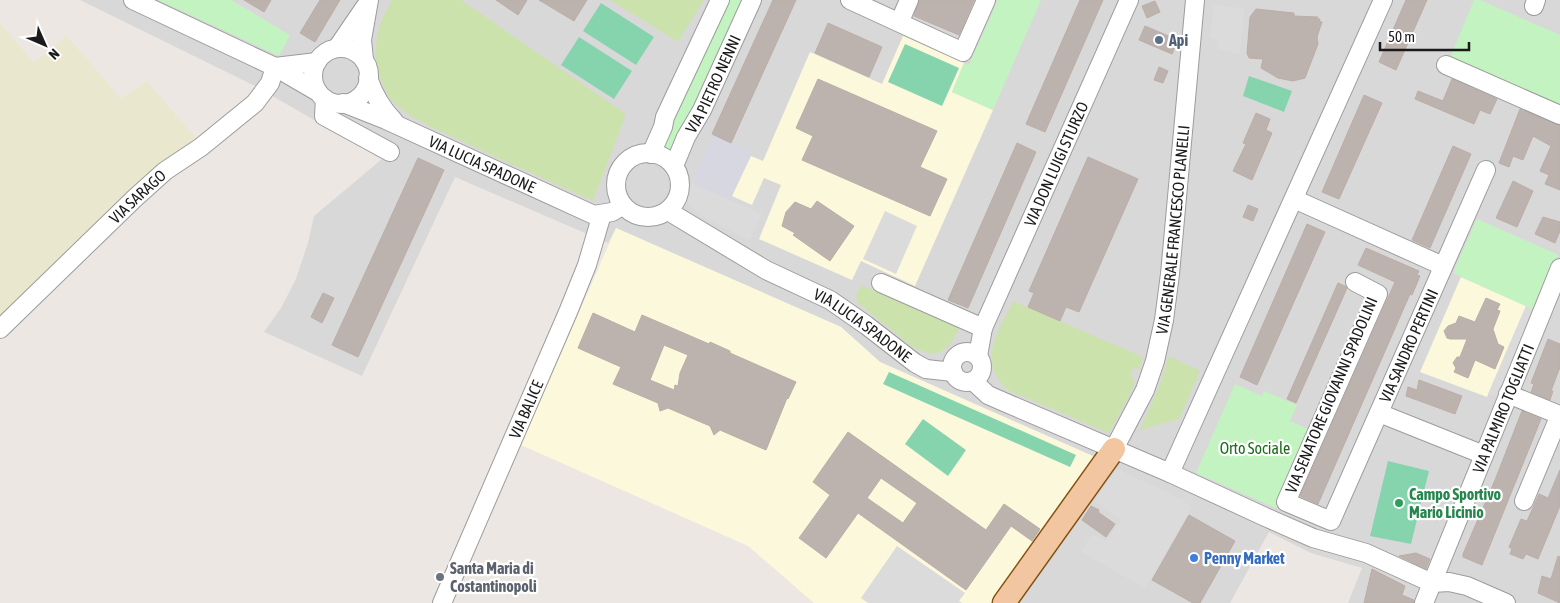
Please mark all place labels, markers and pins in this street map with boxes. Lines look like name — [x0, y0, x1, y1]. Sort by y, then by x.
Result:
place label: Api — [1168, 31, 1188, 49]
marker: Api — [1153, 34, 1165, 46]
place label: Campo Sportivo Mario Licinio — [1409, 485, 1502, 521]
marker: Campo Sportivo Mario Licinio — [1393, 497, 1405, 509]
place label: Penny Market — [1204, 549, 1285, 567]
marker: Penny Market — [1188, 552, 1200, 564]
place label: Santa Maria di Costantinopoli — [450, 559, 537, 595]
marker: Santa Maria di Costantinopoli — [434, 571, 446, 583]

